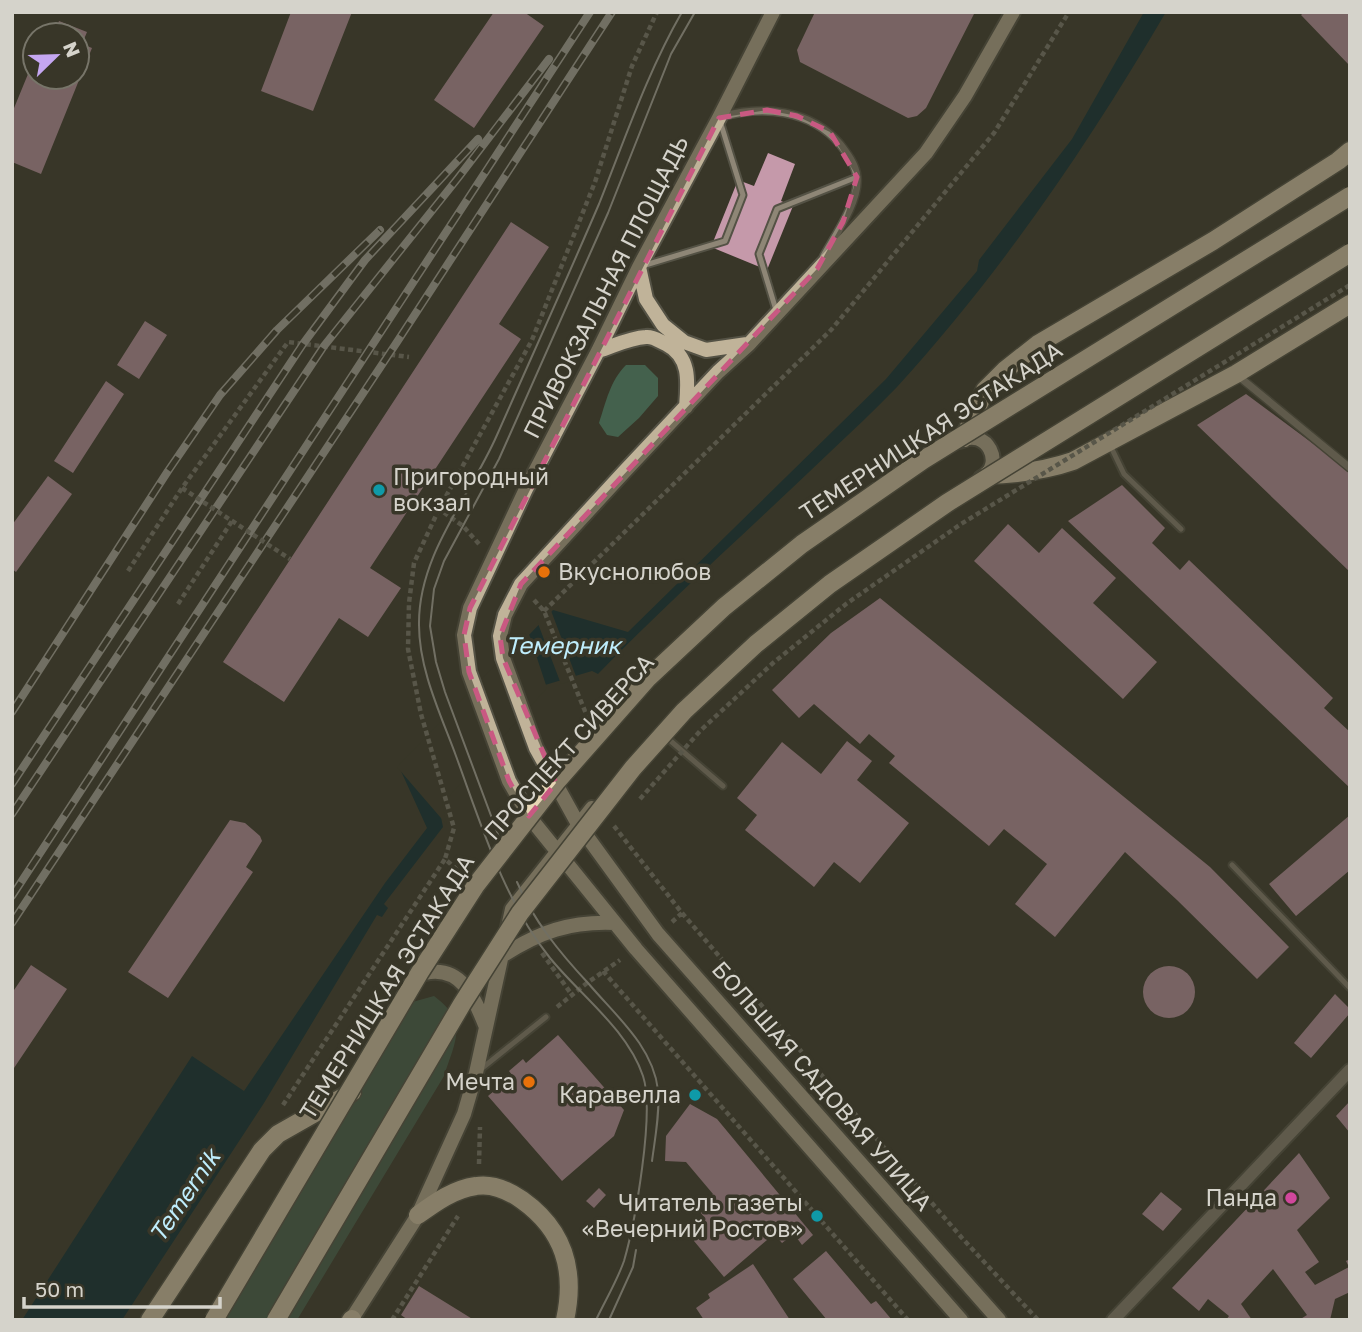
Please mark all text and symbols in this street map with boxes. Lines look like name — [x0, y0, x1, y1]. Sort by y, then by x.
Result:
north arrow — [21, 21, 91, 91]
text: N — [59, 38, 86, 60]
street label: ПРИВОКЗАЛЬНАЯ ПЛОЩАДЬ — [516, 131, 694, 443]
street label: ТЕМЕРНИЦКАЯ ЭСТАКАДА — [794, 335, 1067, 526]
place label: Пригородный вокзал — [393, 462, 549, 516]
marker: Пригородный вокзал — [371, 482, 387, 498]
place label: Вкуснолюбов — [558, 557, 711, 585]
marker: Вкуснолюбов — [536, 564, 552, 580]
water label: Темерник — [505, 630, 624, 659]
street label: ПРОСПЕКТ СИВЕРСА — [477, 648, 659, 845]
street label: ТЕМЕРНИЦКАЯ ЭСТАКАДА — [293, 849, 479, 1124]
street label: БОЛЬШАЯ САДОВАЯ УЛИЦА — [707, 955, 939, 1216]
place label: Мечта — [445, 1067, 515, 1095]
marker: Мечта — [521, 1074, 537, 1090]
place label: Каравелла — [559, 1080, 681, 1108]
marker: Каравелла — [687, 1087, 703, 1103]
water label: Temernik — [142, 1141, 227, 1247]
place label: Панда — [1206, 1183, 1277, 1211]
place label: Читатель газеты «Вечерний Ростов» — [582, 1188, 803, 1242]
marker: Панда — [1283, 1190, 1299, 1206]
marker: Читатель газеты «Вечерний Ростов» — [809, 1208, 825, 1224]
scale bar — [24, 1266, 220, 1310]
text: 50 m — [35, 1276, 84, 1302]

